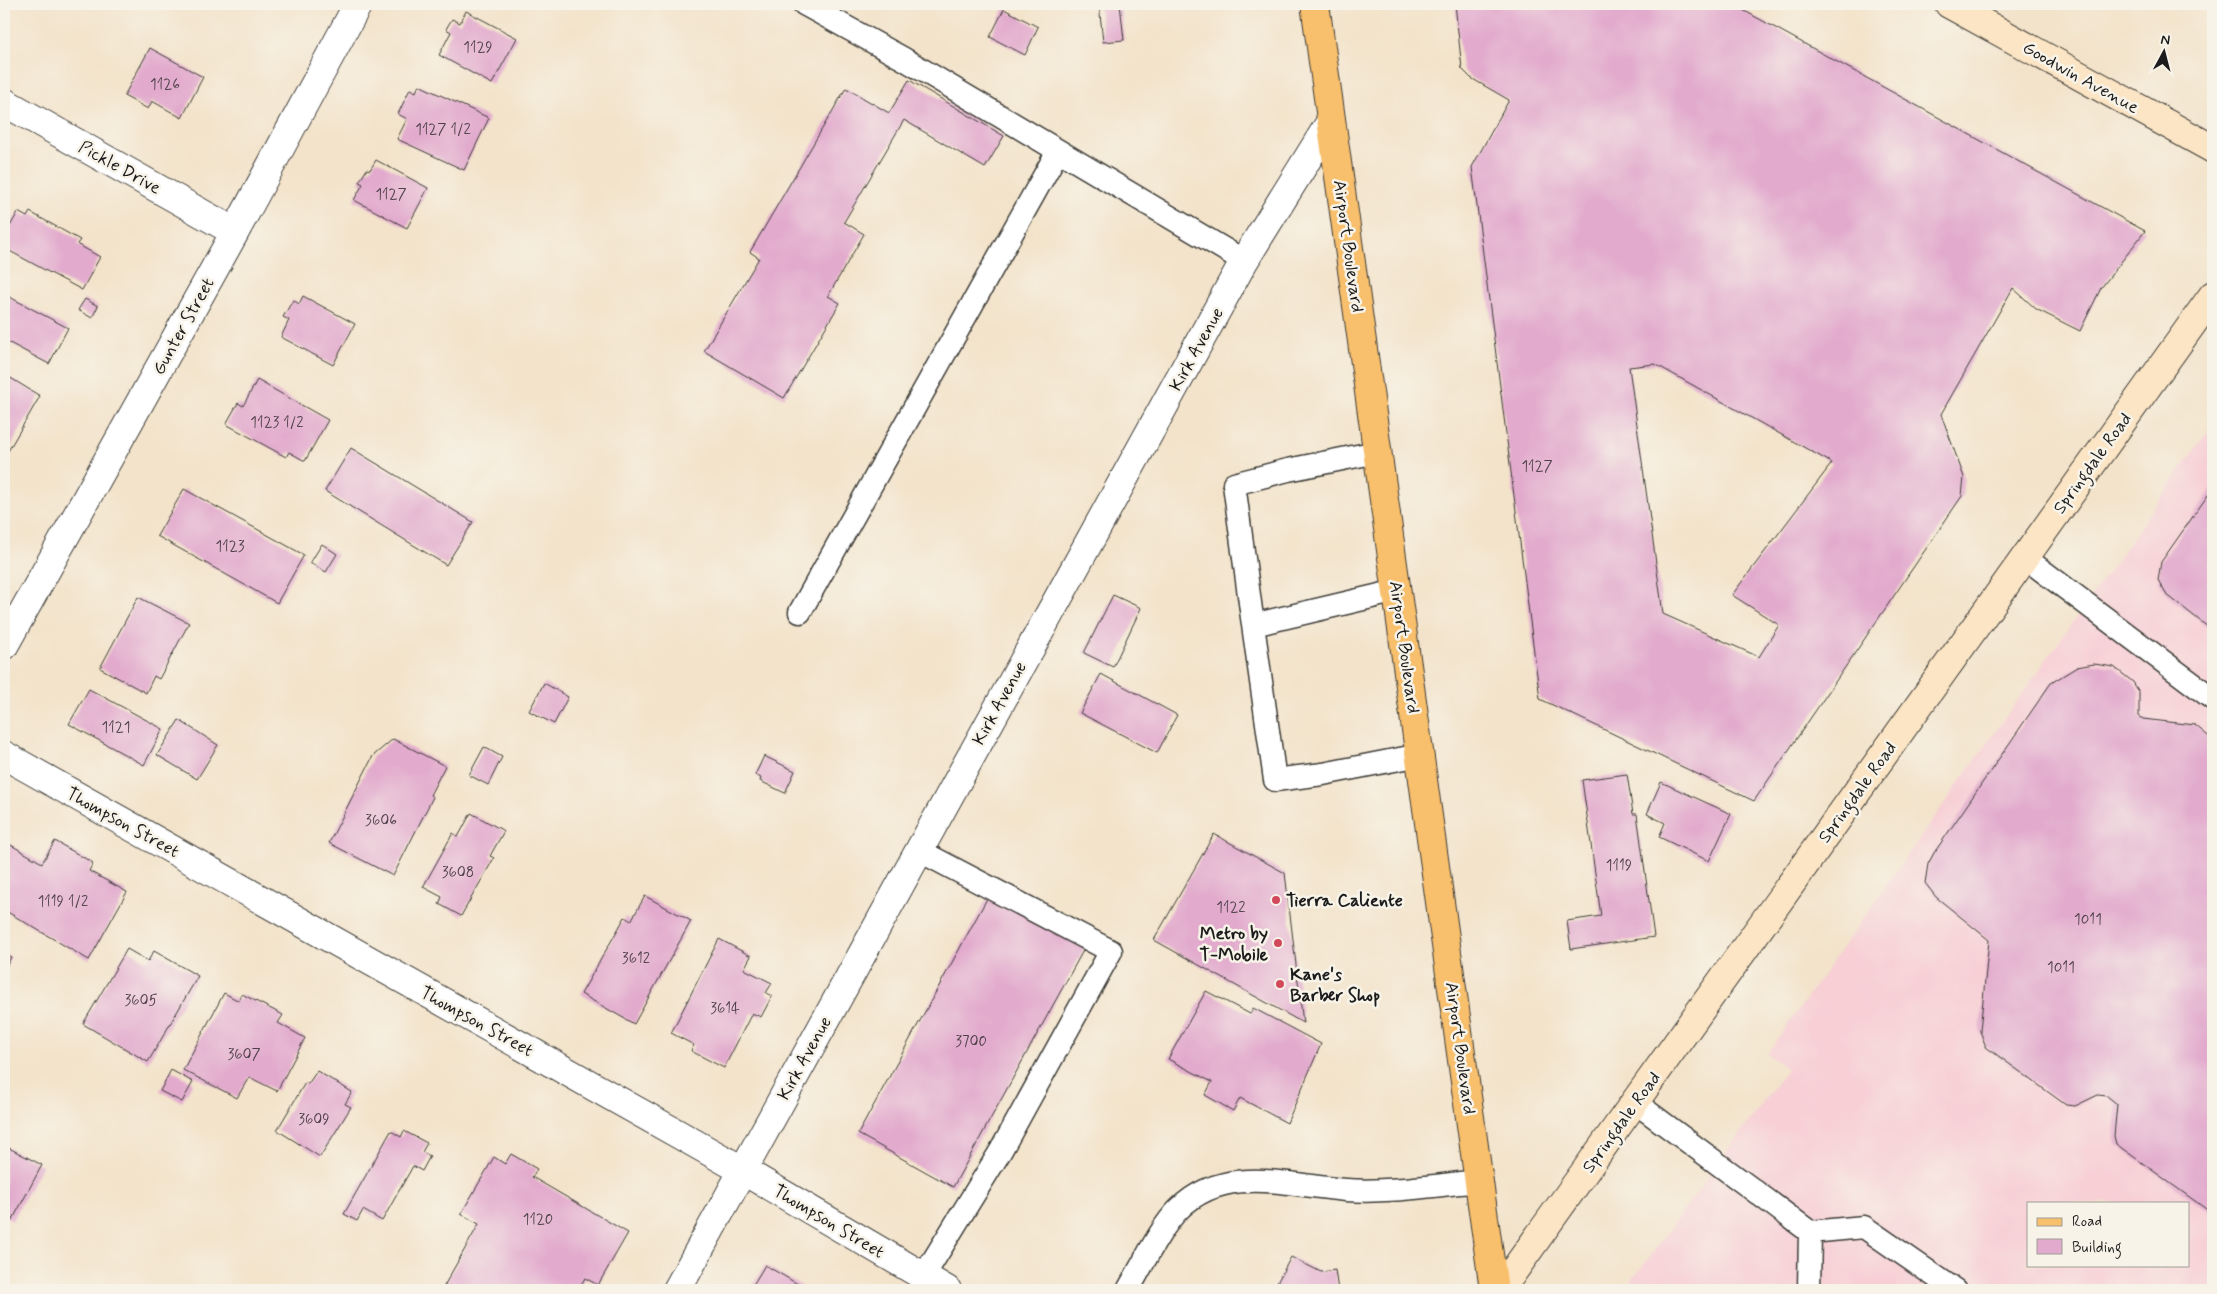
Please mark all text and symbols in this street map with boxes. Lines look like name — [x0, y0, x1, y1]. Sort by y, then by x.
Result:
north arrow — [2140, 28, 2190, 78]
text: N — [2160, 31, 2171, 50]
street label: Goodwin Avenue — [2018, 36, 2143, 120]
house number: 1129 — [463, 38, 493, 58]
house number: 1126 — [150, 75, 180, 95]
house number: 1127 1/2 — [415, 120, 471, 140]
street label: Pickle Drive — [74, 135, 165, 200]
street label: Airport Boulevard — [1327, 178, 1369, 314]
house number: 1127 — [375, 185, 407, 205]
street label: Gunter Street — [147, 273, 221, 379]
street label: Kirk Avenue — [1164, 303, 1230, 396]
street label: Springdale Road — [2048, 408, 2139, 520]
house number: 1123 1/2 — [250, 413, 304, 433]
house number: 1127 — [1521, 457, 1553, 477]
house number: 1123 — [216, 537, 245, 557]
street label: Airport Boulevard — [1383, 579, 1425, 715]
street label: Kirk Avenue — [967, 657, 1033, 750]
house number: 1121 — [102, 718, 130, 738]
street label: Springdale Road — [1813, 737, 1904, 849]
street label: Thompson Street — [62, 782, 184, 864]
house number: 3606 — [365, 811, 397, 831]
house number: 1119 — [1606, 856, 1632, 876]
house number: 3608 — [442, 863, 474, 883]
place label: Tierra Caliente — [1286, 889, 1403, 913]
house number: 1119 1/2 — [38, 892, 88, 912]
marker: Tierra Caliente — [1270, 894, 1282, 906]
house number: 1122 — [1216, 898, 1246, 918]
house number: 1011 — [2074, 910, 2102, 930]
place label: Metro by T-Mobile — [1200, 922, 1269, 967]
marker: Metro by T-Mobile — [1272, 937, 1284, 949]
house number: 3612 — [622, 949, 650, 969]
house number: 1011 — [2047, 958, 2075, 978]
place label: Kane's Barber Shop — [1290, 963, 1380, 1008]
marker: Kane's Barber Shop — [1274, 978, 1286, 990]
street label: Airport Boulevard — [1439, 980, 1481, 1116]
street label: Thompson Street — [416, 981, 538, 1063]
house number: 3605 — [124, 991, 158, 1011]
house number: 3614 — [710, 999, 740, 1019]
street label: Kirk Avenue — [772, 1012, 838, 1105]
house number: 3700 — [955, 1032, 987, 1052]
house number: 3607 — [227, 1045, 261, 1065]
street label: Springdale Road — [1577, 1067, 1668, 1179]
house number: 3609 — [298, 1110, 330, 1130]
street label: Thompson Street — [768, 1179, 889, 1265]
legend — [2027, 1202, 2190, 1266]
house number: 1120 — [523, 1210, 553, 1230]
text: Road — [2072, 1212, 2102, 1232]
text: Building — [2072, 1238, 2122, 1259]

